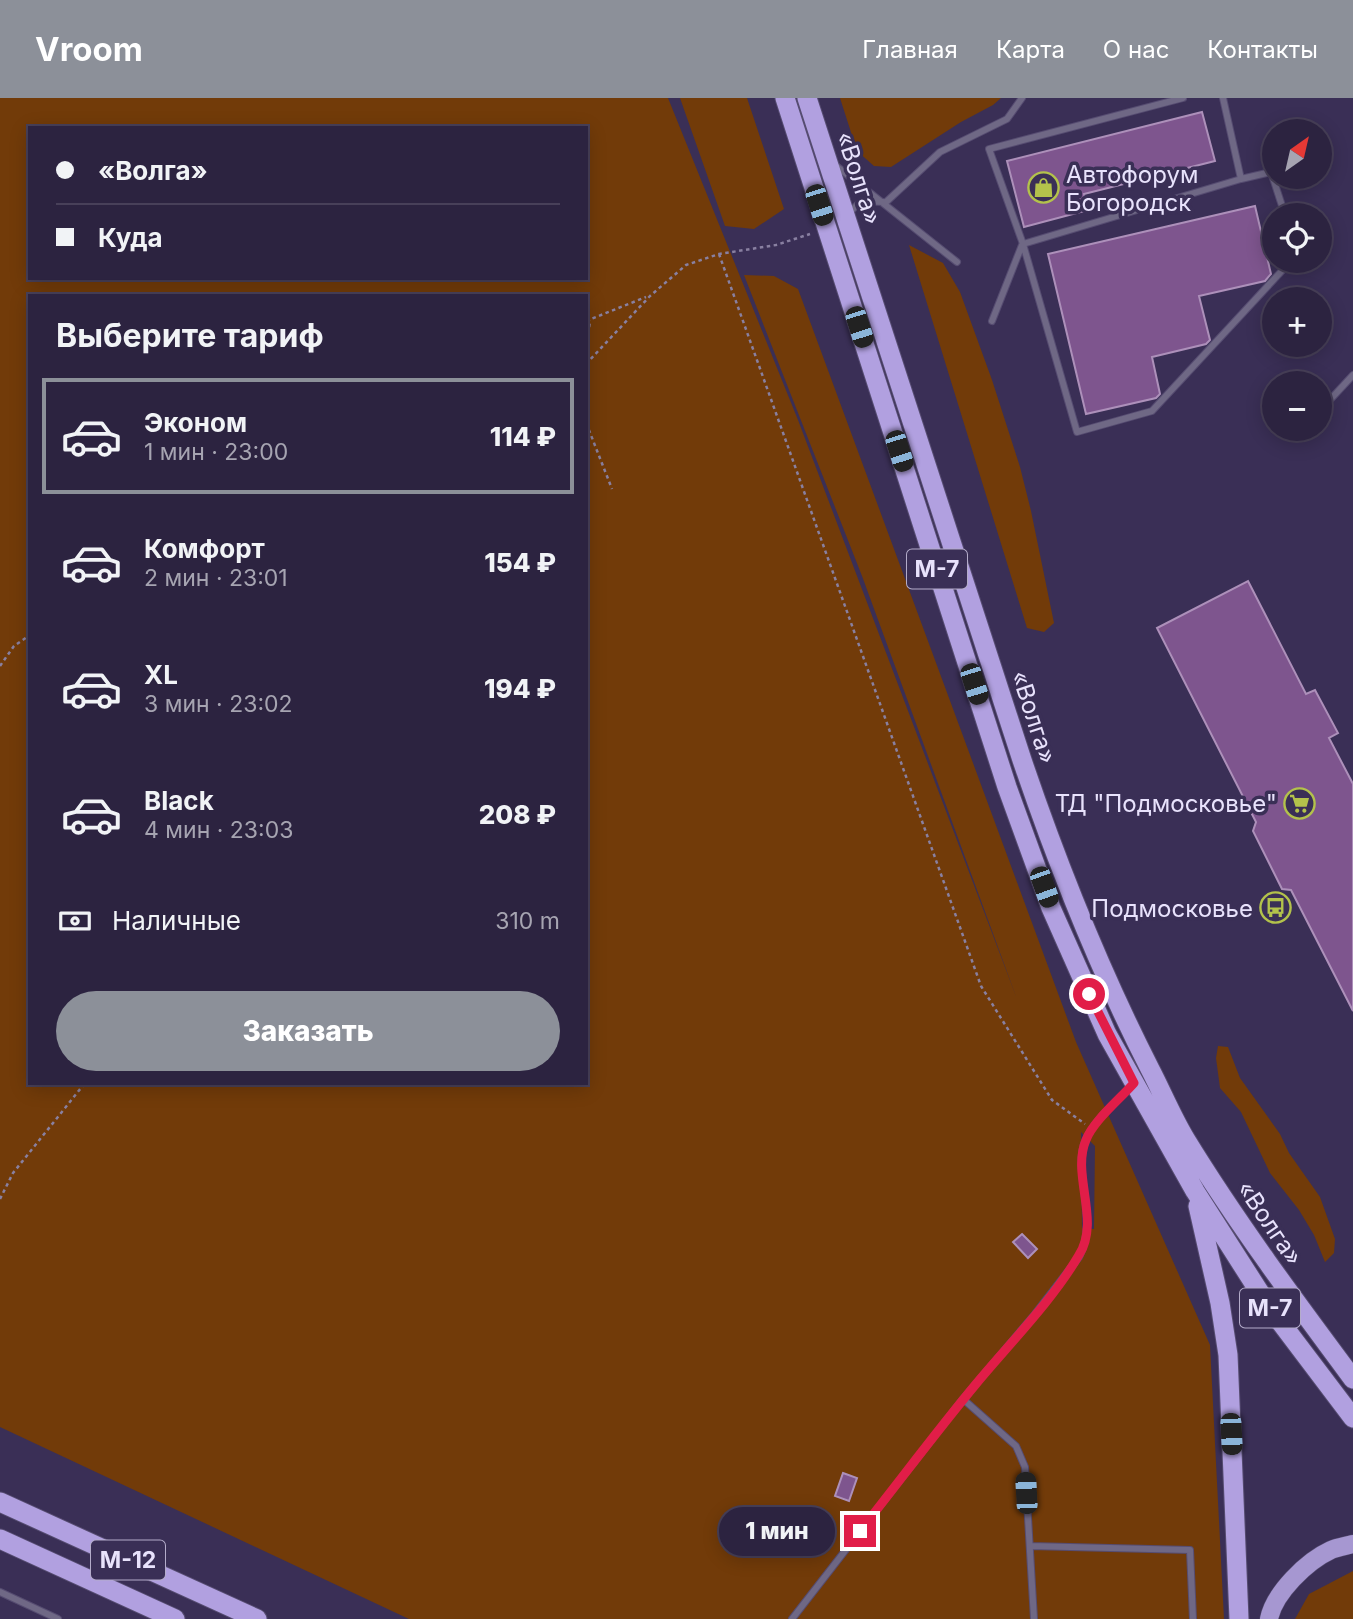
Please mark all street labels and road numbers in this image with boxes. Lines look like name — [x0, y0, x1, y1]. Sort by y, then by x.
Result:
street label: «Волга» — [830, 128, 888, 228]
road number: М-7 — [907, 550, 967, 589]
street label: «Волга» — [1005, 667, 1063, 767]
street label: «Волга» — [1231, 1175, 1309, 1271]
road number: М-7 — [1240, 1288, 1300, 1328]
road number: М-12 — [91, 1540, 165, 1580]

